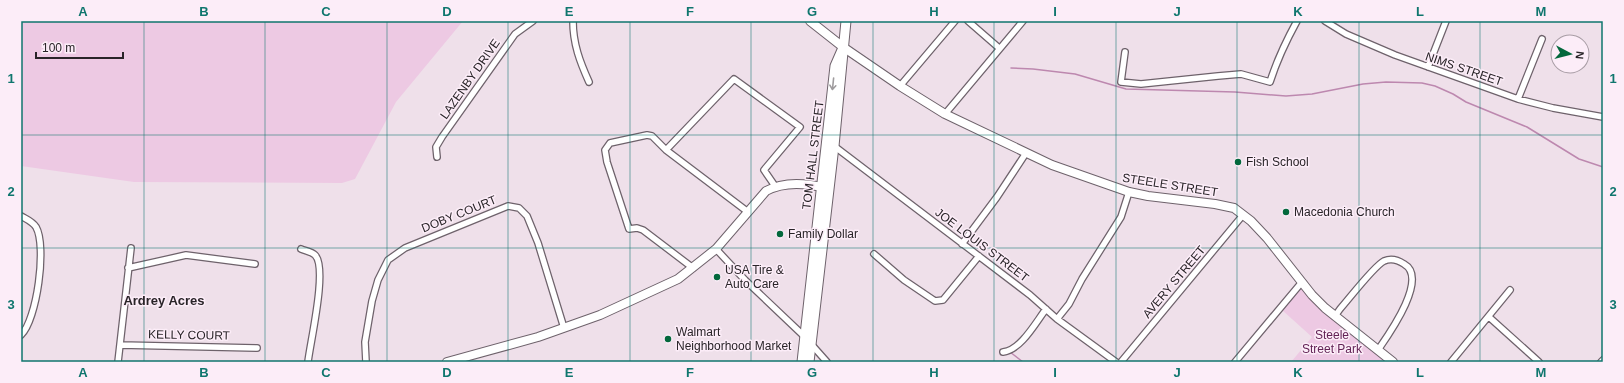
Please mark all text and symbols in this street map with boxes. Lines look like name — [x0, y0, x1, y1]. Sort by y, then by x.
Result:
text: A — [78, 4, 88, 19]
text: B — [199, 4, 209, 19]
text: C — [321, 4, 331, 19]
text: D — [442, 4, 452, 19]
text: E — [565, 4, 574, 19]
text: F — [686, 4, 694, 19]
text: G — [807, 4, 817, 19]
text: H — [929, 4, 939, 19]
text: I — [1053, 4, 1057, 19]
text: J — [1173, 4, 1181, 19]
text: K — [1293, 4, 1303, 19]
text: L — [1416, 4, 1424, 19]
text: M — [1536, 4, 1546, 19]
scale bar — [36, 34, 123, 60]
north arrow — [1550, 34, 1590, 74]
street label: LAZENBY DRIVE — [437, 36, 503, 122]
text: 100 m — [42, 41, 75, 55]
street label: NIMS STREET — [1424, 49, 1505, 89]
text: N — [1573, 51, 1586, 60]
text: 1 — [7, 71, 15, 86]
text: 1 — [1609, 71, 1617, 86]
one-way arrow — [829, 77, 836, 90]
street label: TOM HALL STREET — [799, 99, 827, 210]
place label: Fish School — [1246, 155, 1309, 169]
marker: Fish School — [1233, 157, 1243, 167]
street label: STEELE STREET — [1121, 171, 1220, 200]
text: 2 — [7, 184, 15, 199]
text: 2 — [1609, 184, 1617, 199]
street label: DOBY COURT — [419, 192, 499, 235]
street label: JOE LOUIS STREET — [933, 205, 1032, 285]
place label: Macedonia Church — [1294, 205, 1395, 219]
marker: Macedonia Church — [1281, 207, 1291, 217]
place label: Family Dollar — [788, 227, 858, 241]
marker: Family Dollar — [775, 229, 785, 239]
street label: AVERY STREET — [1140, 243, 1209, 321]
place label: USA Tire & Auto Care — [725, 263, 784, 291]
marker: USA Tire & Auto Care — [712, 272, 722, 282]
district label: Ardrey Acres — [123, 293, 205, 308]
text: 3 — [7, 297, 15, 312]
text: 3 — [1609, 297, 1617, 312]
place label: Walmart Neighborhood Market — [676, 325, 792, 353]
street label: KELLY COURT — [148, 327, 231, 343]
park label: Steele Street Park — [1302, 328, 1363, 356]
marker: Walmart Neighborhood Market — [663, 334, 673, 344]
text: A — [78, 365, 88, 380]
text: B — [199, 365, 209, 380]
text: C — [321, 365, 331, 380]
text: D — [442, 365, 452, 380]
text: E — [565, 365, 574, 380]
text: F — [686, 365, 694, 380]
text: G — [807, 365, 817, 380]
text: H — [929, 365, 939, 380]
text: I — [1053, 365, 1057, 380]
text: J — [1173, 365, 1181, 380]
text: K — [1293, 365, 1303, 380]
text: L — [1416, 365, 1424, 380]
text: M — [1536, 365, 1546, 380]

